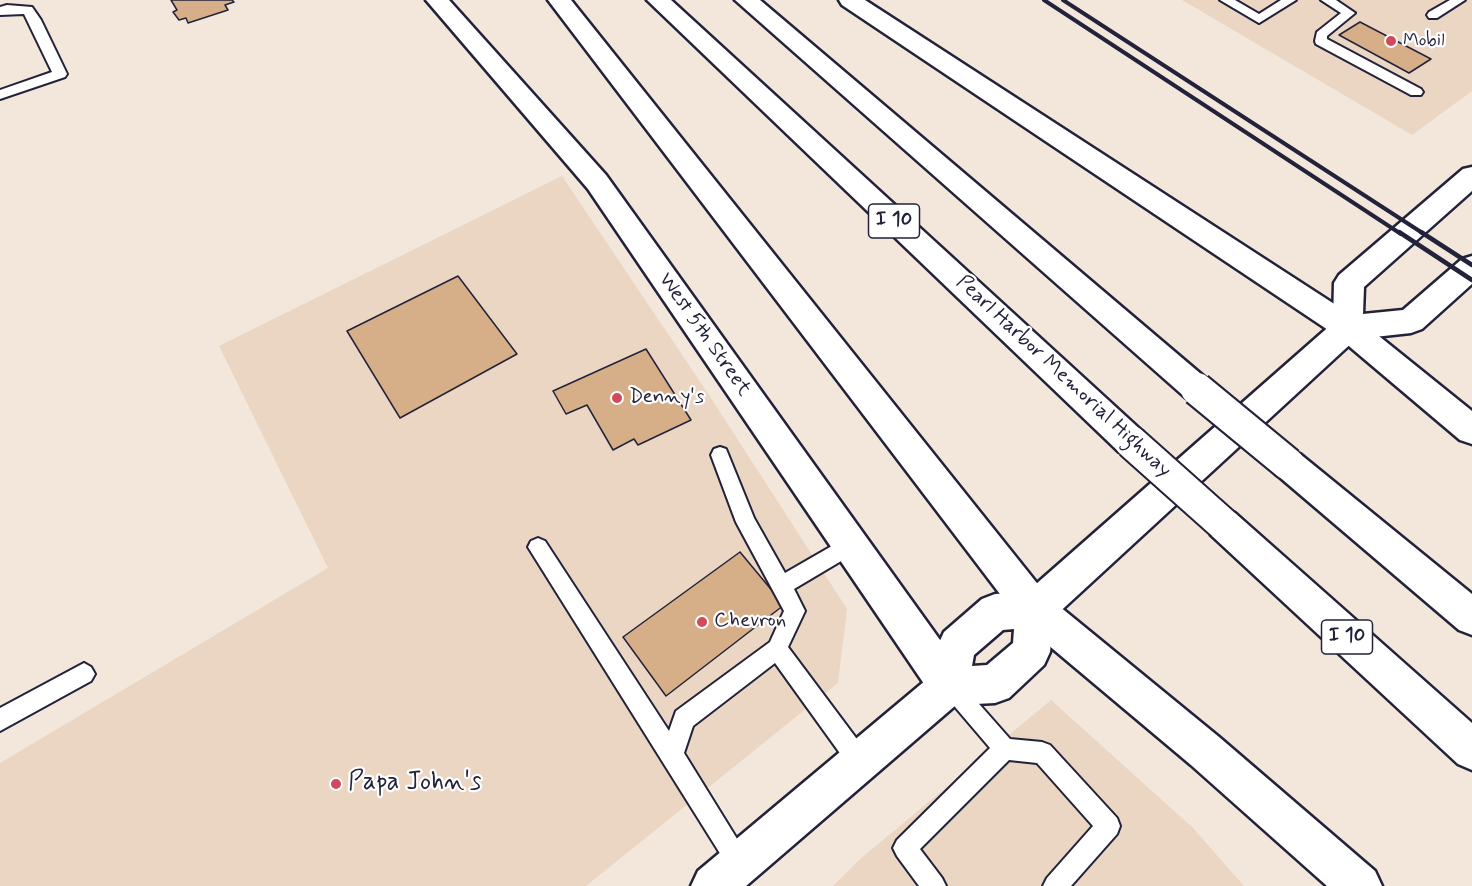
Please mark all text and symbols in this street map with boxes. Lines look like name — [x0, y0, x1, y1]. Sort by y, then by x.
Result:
place label: Mobil — [1403, 30, 1444, 52]
marker: Mobil — [1384, 34, 1398, 48]
road number: I 10 — [868, 204, 920, 238]
street label: West 5th Street — [652, 268, 756, 402]
street label: Pearl Harbor Memorial Highway — [950, 271, 1176, 483]
place label: Denny's — [629, 385, 704, 411]
marker: Denny's — [610, 391, 624, 405]
place label: Chevron — [714, 609, 786, 635]
marker: Chevron — [695, 615, 709, 629]
road number: I 10 — [1322, 620, 1372, 654]
place label: Papa John's — [348, 768, 482, 800]
marker: Papa John's — [329, 777, 343, 791]

